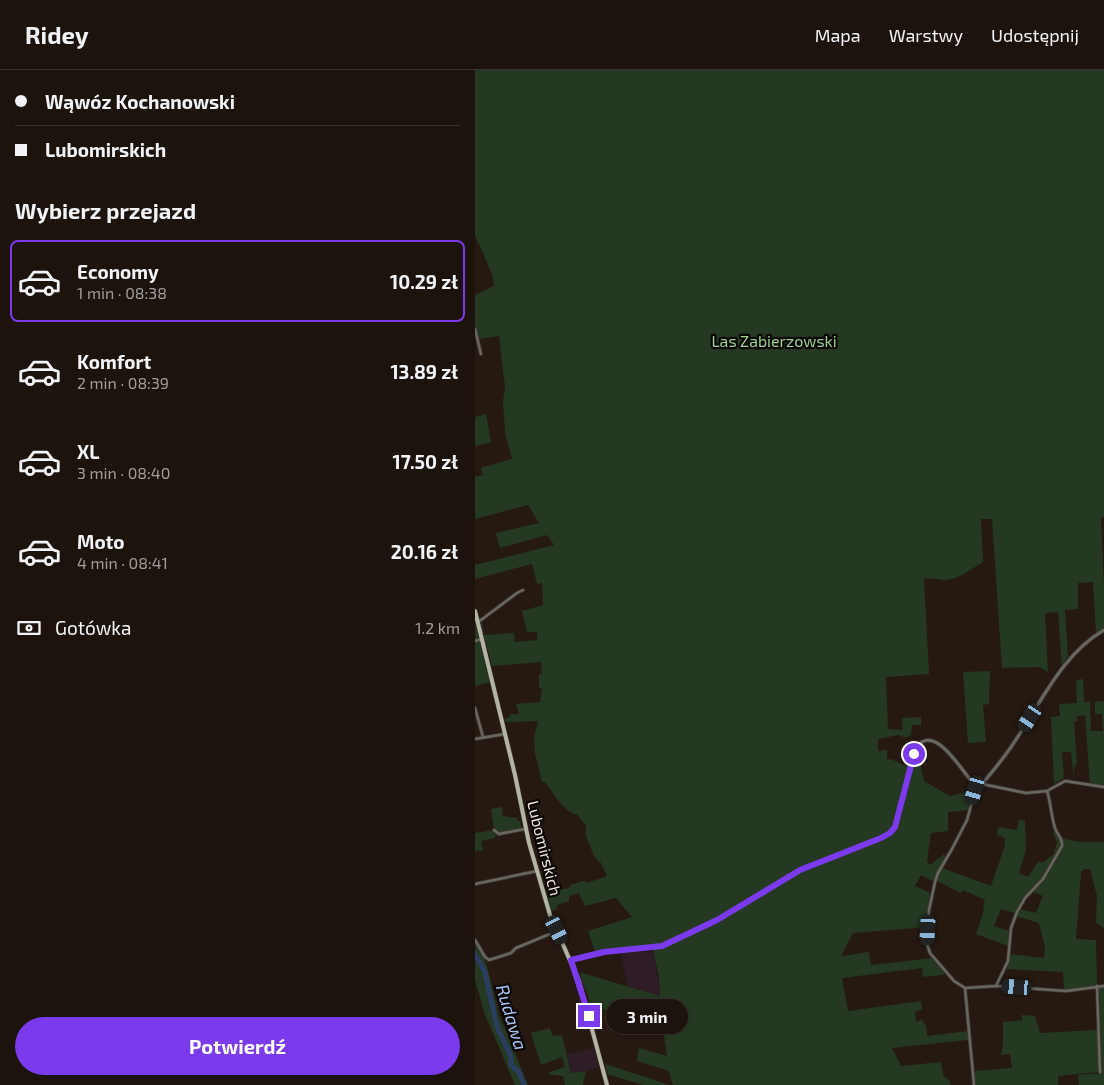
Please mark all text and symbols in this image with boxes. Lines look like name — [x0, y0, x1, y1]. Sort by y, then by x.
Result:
text: Ridey — [25, 20, 88, 49]
text: Mapa — [815, 24, 861, 46]
text: Warstwy — [889, 24, 963, 46]
text: Udostępnij — [991, 24, 1079, 46]
text: Wąwóz Kochanowski — [45, 90, 235, 113]
text: Lubomirskich — [45, 138, 166, 161]
text: Wybierz przejazd — [15, 197, 196, 223]
icon: car — [17, 259, 62, 304]
text: Economy — [77, 260, 159, 283]
text: 10.29 zł — [390, 270, 458, 293]
text: 1 min · 08:38 — [77, 283, 167, 302]
park label: Las Zabierzowski — [711, 331, 837, 350]
icon: car — [17, 349, 62, 394]
text: Komfort — [77, 350, 151, 373]
text: 13.89 zł — [390, 360, 458, 383]
text: 2 min · 08:39 — [77, 373, 169, 392]
icon: car — [17, 439, 62, 484]
text: XL — [77, 440, 99, 463]
text: 17.50 zł — [393, 450, 458, 473]
text: 3 min · 08:40 — [77, 463, 170, 482]
icon: car — [17, 529, 62, 574]
text: Moto — [77, 530, 125, 553]
text: 20.16 zł — [391, 540, 458, 563]
text: 4 min · 08:41 — [77, 553, 168, 572]
icon: cash — [15, 614, 43, 642]
text: Gotówka — [55, 616, 131, 639]
text: 1.2 km — [415, 618, 460, 637]
car — [1015, 701, 1044, 735]
route start — [903, 743, 925, 765]
car — [963, 774, 986, 806]
street label: Lubomirskich — [524, 798, 566, 898]
car — [543, 913, 570, 947]
car — [919, 915, 936, 945]
car — [1001, 978, 1032, 996]
water label: Rudawa — [492, 981, 532, 1053]
callout: 3 min — [607, 998, 689, 1034]
route end — [578, 1005, 600, 1027]
text: 3 min — [627, 1007, 667, 1026]
button: Potwierdź — [15, 1017, 460, 1075]

